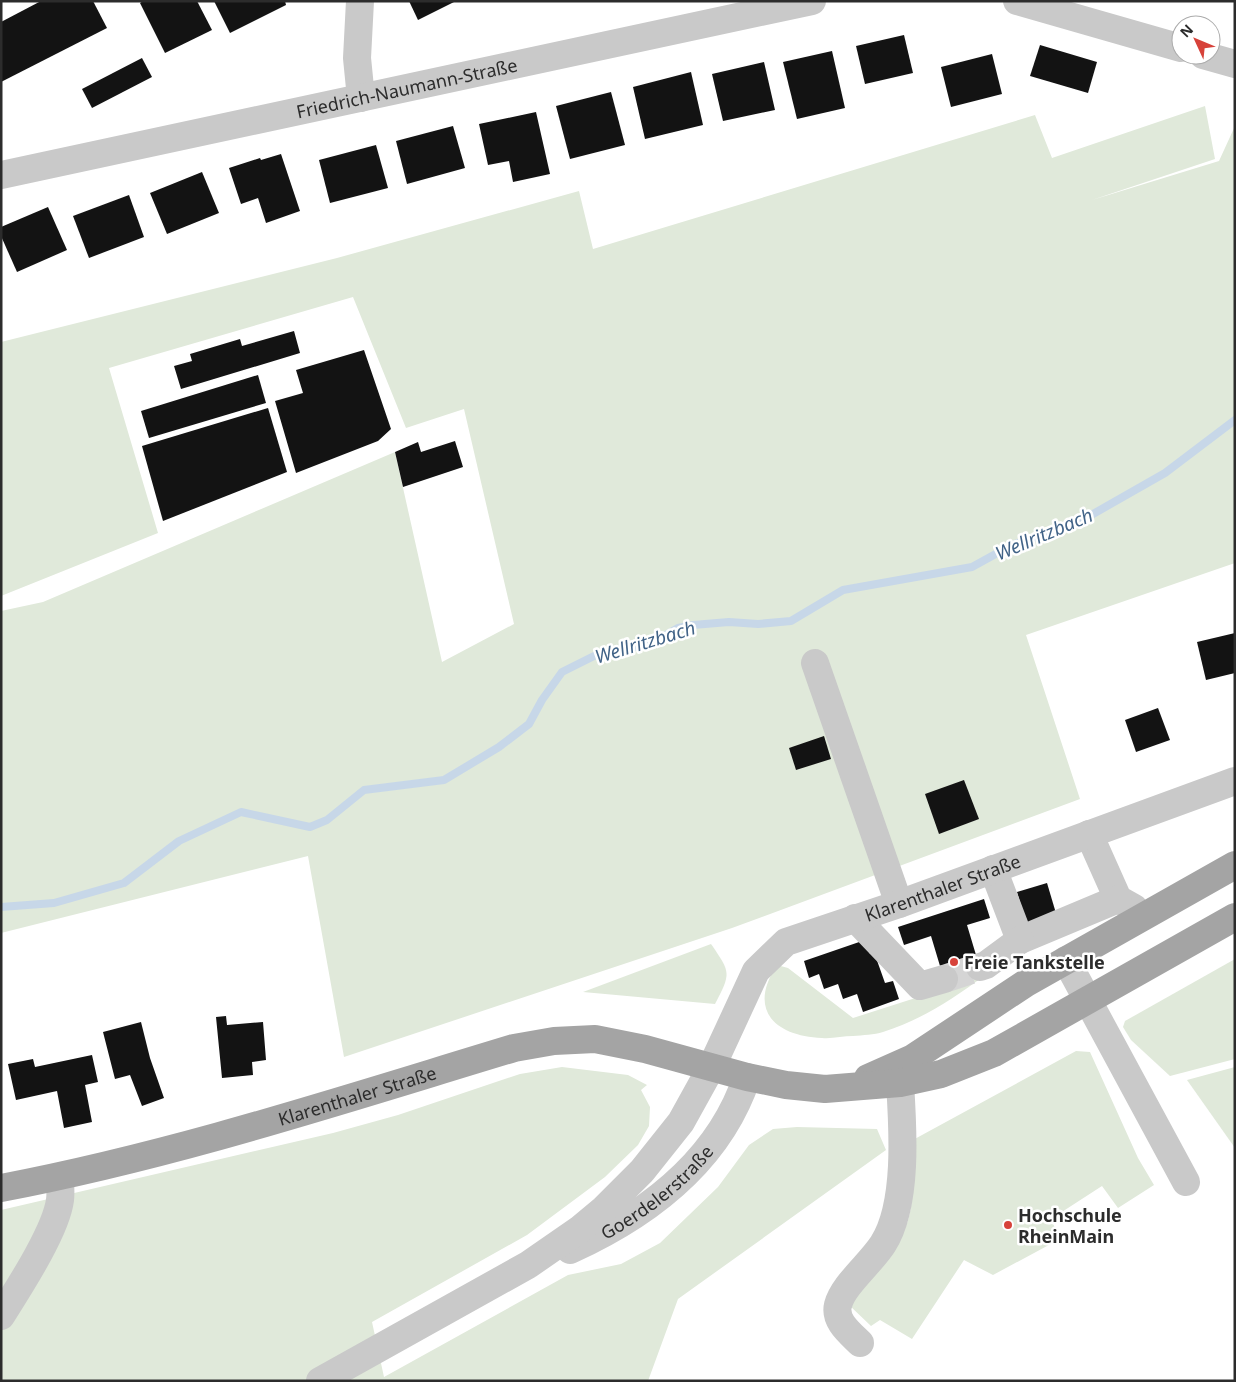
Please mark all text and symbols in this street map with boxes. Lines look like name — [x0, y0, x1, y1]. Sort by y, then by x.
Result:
north arrow — [1171, 15, 1221, 65]
text: N — [1175, 20, 1197, 41]
street label: Friedrich-Naumann-Straße — [294, 53, 519, 123]
water label: Wellritzbach — [991, 502, 1097, 566]
water label: Wellritzbach — [592, 614, 698, 670]
street label: Klarenthaler Straße — [861, 849, 1024, 927]
place label: Freie Tankstelle — [964, 950, 1105, 974]
marker: Freie Tankstelle — [948, 956, 960, 968]
street label: Klarenthaler Straße — [275, 1060, 439, 1131]
street label: Goerdelerstraße — [596, 1140, 718, 1245]
place label: Hochschule RheinMain — [1018, 1203, 1122, 1248]
marker: Hochschule RheinMain — [1002, 1219, 1014, 1231]

